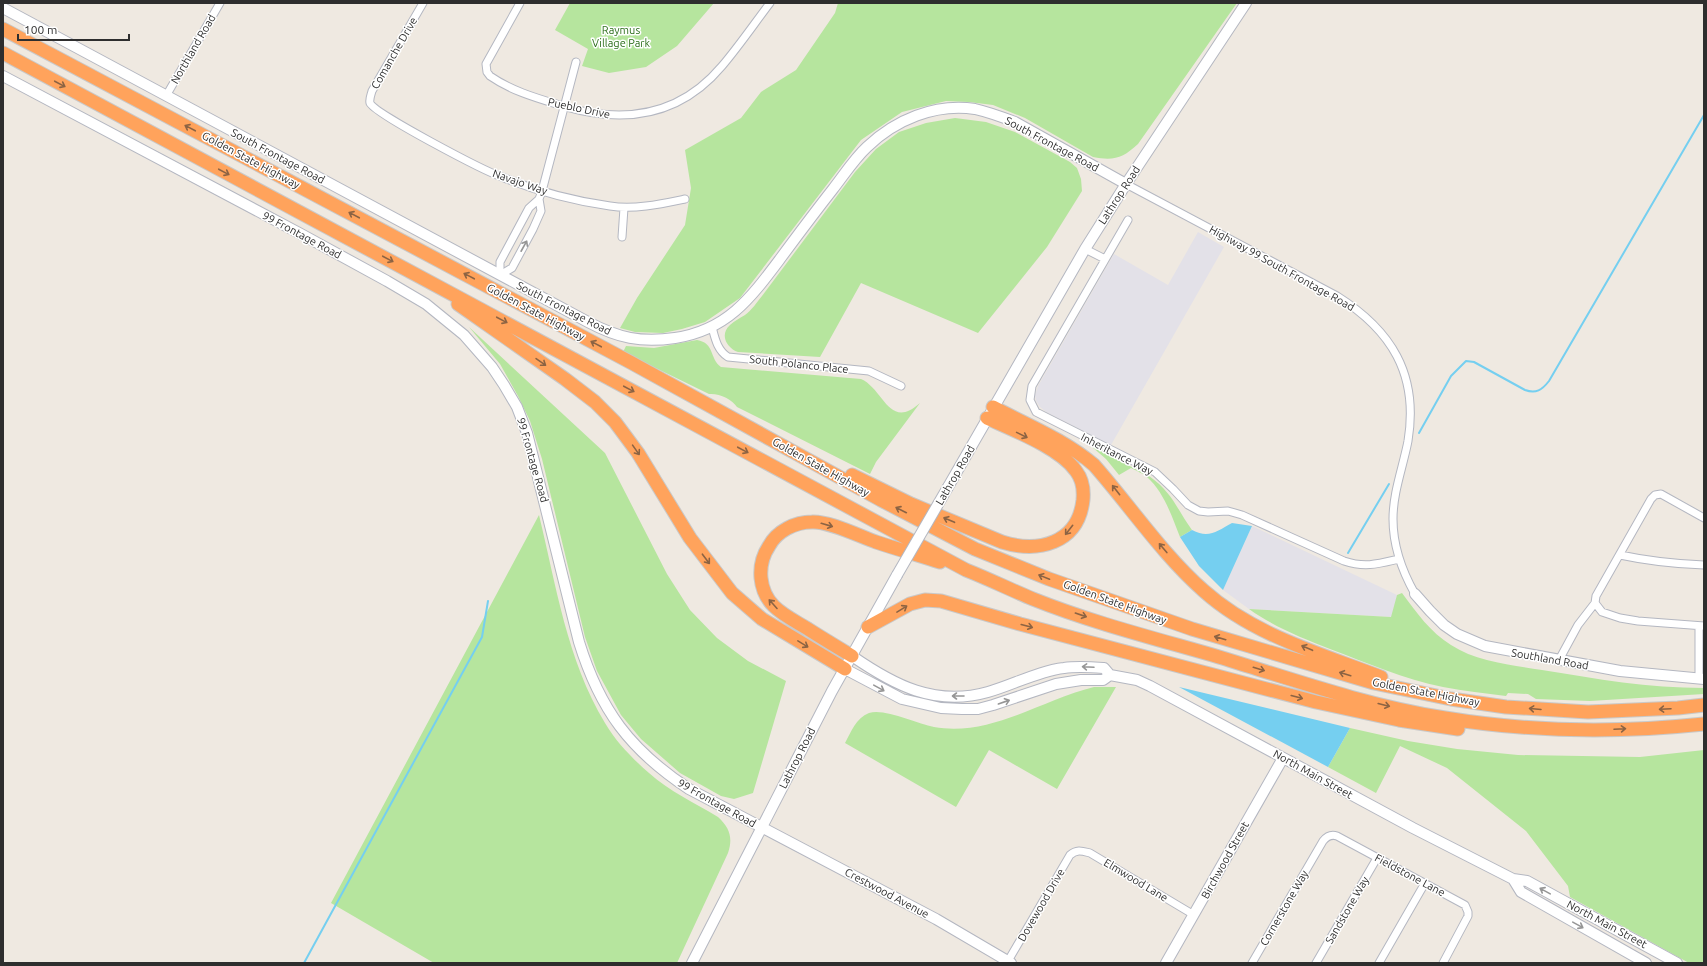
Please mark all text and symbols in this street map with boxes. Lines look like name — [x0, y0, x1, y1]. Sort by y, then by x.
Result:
street label: Northland Road — [168, 12, 218, 86]
street label: Comanche Drive — [369, 15, 419, 91]
scale bar — [18, 16, 129, 42]
text: 100 m — [24, 23, 57, 36]
park label: Raymus Village Park — [592, 24, 651, 49]
one-way arrow — [54, 80, 66, 88]
street label: Pueblo Drive — [547, 96, 611, 120]
street label: South Frontage Road — [1003, 114, 1101, 174]
one-way arrow — [184, 123, 196, 131]
street label: South Frontage Road — [229, 126, 327, 186]
street label: Golden State Highway — [200, 129, 303, 191]
street label: Lathrop Road — [1096, 164, 1142, 226]
street label: Navajo Way — [491, 167, 550, 197]
one-way arrow — [218, 168, 230, 176]
street label: 99 Frontage Road — [260, 209, 344, 261]
one-way arrow — [348, 210, 360, 218]
street label: Highway 99 South Frontage Road — [1207, 223, 1357, 313]
one-way arrow — [520, 240, 528, 252]
one-way arrow — [382, 256, 394, 264]
one-way arrow — [463, 272, 475, 280]
street label: South Frontage Road — [515, 279, 613, 337]
street label: Golden State Highway — [485, 281, 588, 343]
one-way arrow — [495, 317, 507, 325]
one-way arrow — [590, 340, 602, 347]
street label: South Polanco Place — [749, 353, 849, 375]
one-way arrow — [536, 358, 547, 366]
one-way arrow — [622, 385, 634, 393]
street label: 99 Frontage Road — [515, 416, 551, 504]
street label: Inheritance Way — [1079, 431, 1156, 478]
one-way arrow — [1016, 432, 1028, 439]
street label: Golden State Highway — [770, 435, 872, 499]
street label: Lathrop Road — [933, 443, 977, 507]
one-way arrow — [632, 444, 640, 455]
one-way arrow — [737, 447, 749, 454]
one-way arrow — [1111, 485, 1120, 496]
one-way arrow — [895, 506, 907, 513]
one-way arrow — [944, 516, 956, 524]
one-way arrow — [820, 522, 833, 529]
one-way arrow — [1065, 525, 1074, 536]
one-way arrow — [1158, 543, 1167, 554]
one-way arrow — [702, 554, 710, 565]
one-way arrow — [1039, 572, 1051, 580]
street label: Golden State Highway — [1062, 578, 1169, 627]
one-way arrow — [768, 599, 777, 609]
one-way arrow — [896, 604, 908, 612]
one-way arrow — [1074, 612, 1087, 619]
one-way arrow — [1020, 623, 1033, 630]
one-way arrow — [1214, 634, 1227, 641]
one-way arrow — [797, 640, 809, 648]
one-way arrow — [1301, 644, 1313, 652]
street label: Southland Road — [1510, 646, 1590, 672]
one-way arrow — [1082, 664, 1095, 671]
one-way arrow — [1252, 666, 1265, 673]
one-way arrow — [1338, 670, 1351, 677]
street label: Golden State Highway — [1371, 676, 1481, 708]
one-way arrow — [872, 685, 884, 692]
one-way arrow — [952, 692, 965, 700]
one-way arrow — [1290, 694, 1303, 701]
one-way arrow — [997, 698, 1010, 705]
one-way arrow — [1377, 702, 1390, 710]
one-way arrow — [1659, 705, 1672, 712]
one-way arrow — [1529, 706, 1542, 713]
street label: Lathrop Road — [776, 726, 818, 790]
one-way arrow — [1613, 726, 1626, 733]
street label: North Main Street — [1271, 747, 1355, 801]
street label: 99 Frontage Road — [676, 777, 758, 829]
street label: Birchwood Street — [1199, 819, 1251, 901]
street label: Fieldstone Lane — [1373, 851, 1447, 899]
street label: Elmwood Lane — [1102, 856, 1170, 904]
street label: Crestwood Avenue — [843, 866, 931, 920]
street label: Dovewood Drive — [1015, 867, 1067, 943]
street label: Cornerstone Way — [1258, 868, 1311, 948]
street label: Sandstone Way — [1323, 874, 1371, 946]
one-way arrow — [1539, 887, 1551, 894]
street label: North Main Street — [1565, 898, 1650, 951]
one-way arrow — [1572, 921, 1584, 929]

